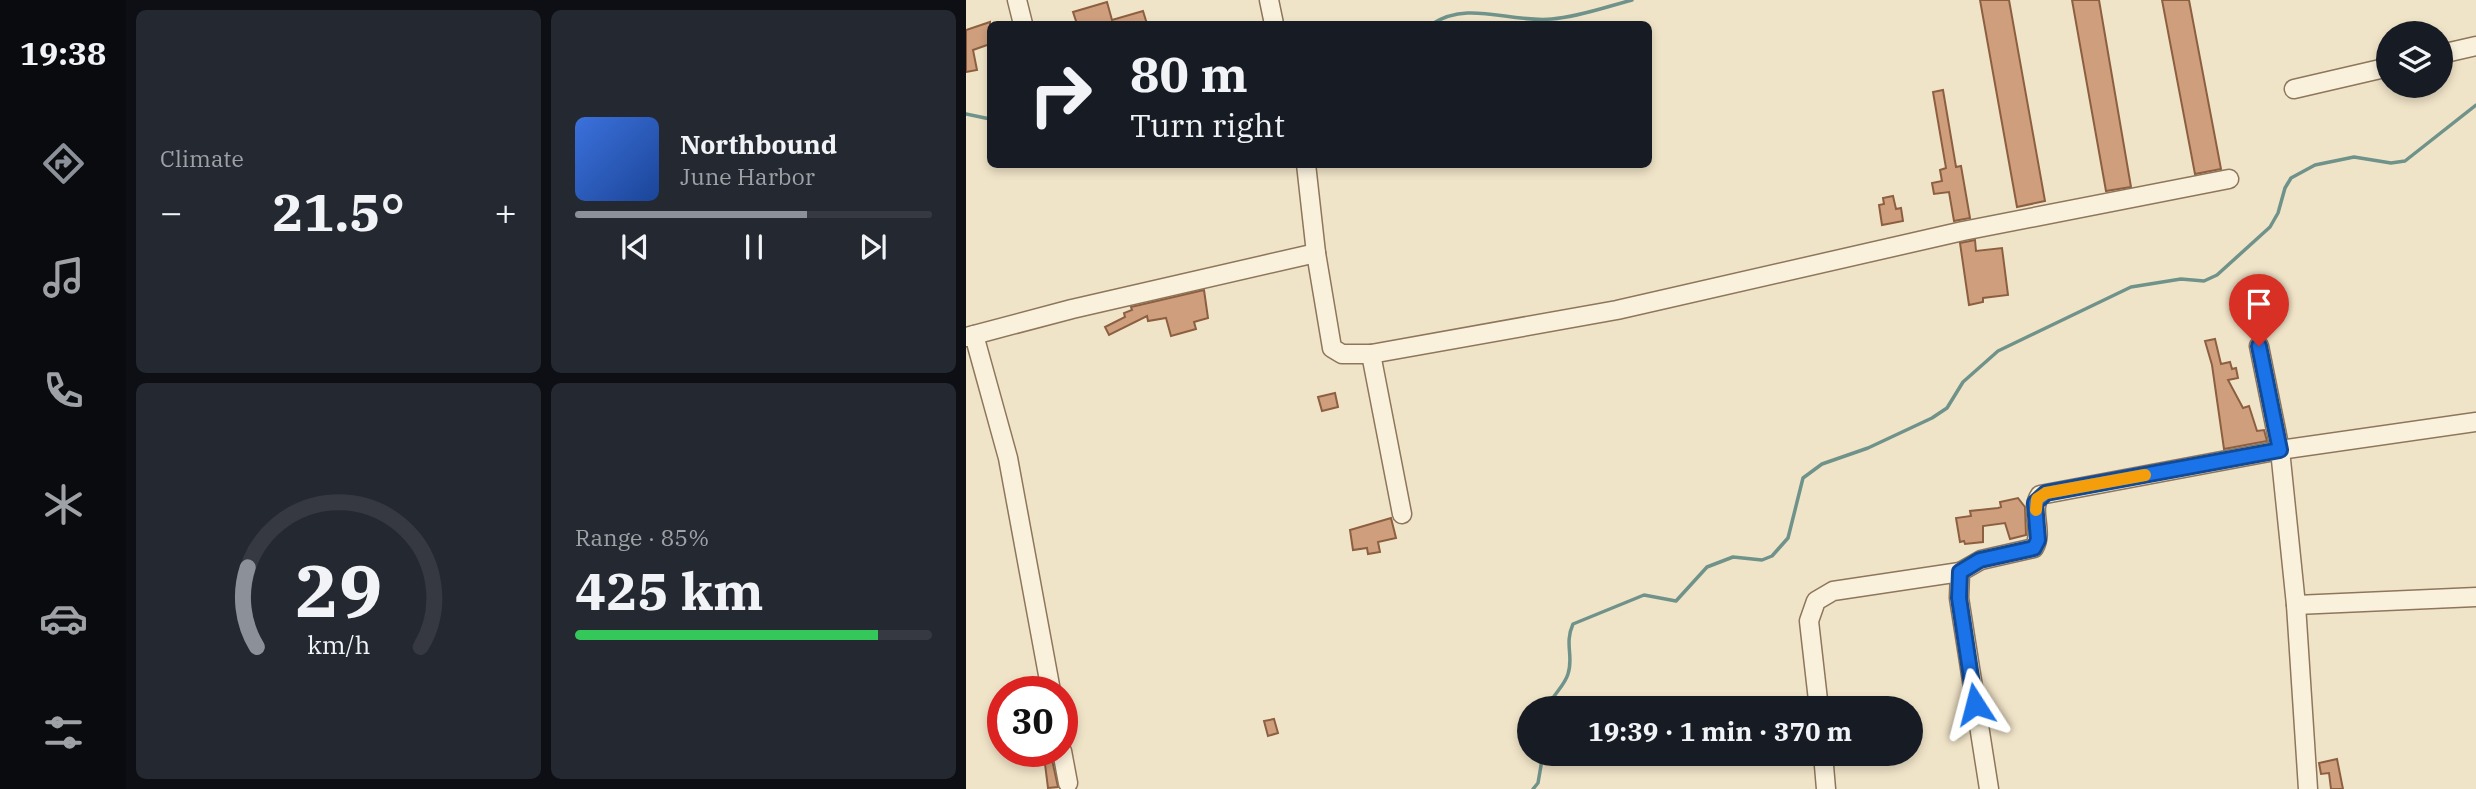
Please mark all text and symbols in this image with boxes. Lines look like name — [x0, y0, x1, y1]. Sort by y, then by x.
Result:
map controls — [2376, 21, 2453, 98]
button: layers — [2376, 21, 2453, 98]
text: 19:38 — [20, 32, 106, 74]
text: 80 m — [1130, 42, 1248, 105]
icon: right — [1015, 49, 1106, 140]
text: Turn right — [1130, 104, 1285, 146]
text: Northbound — [680, 127, 837, 161]
icon: directions — [39, 139, 88, 188]
text: Climate — [160, 143, 244, 173]
text: June Harbor — [680, 161, 815, 191]
text: 21.5° — [272, 178, 405, 245]
text: − — [160, 187, 183, 236]
text: + — [494, 187, 517, 236]
icon: previous — [616, 228, 654, 266]
icon: pause — [735, 228, 773, 266]
icon: next — [854, 228, 892, 266]
icon: music — [39, 253, 88, 302]
pin — [2229, 274, 2289, 346]
icon: arrive — [2240, 285, 2278, 323]
icon: phone — [39, 366, 88, 415]
icon: climate — [39, 480, 88, 529]
text: Range · 85% — [575, 522, 709, 552]
text: 29 — [295, 542, 382, 637]
text: 425 km — [575, 557, 764, 624]
icon: car — [39, 594, 88, 643]
text: km/h — [307, 628, 370, 661]
position arrow — [1938, 667, 2012, 741]
speed limit sign: 30 — [987, 676, 1078, 767]
icon: filters — [39, 708, 88, 757]
text: 19:39 · 1 min · 370 m — [1588, 714, 1852, 748]

